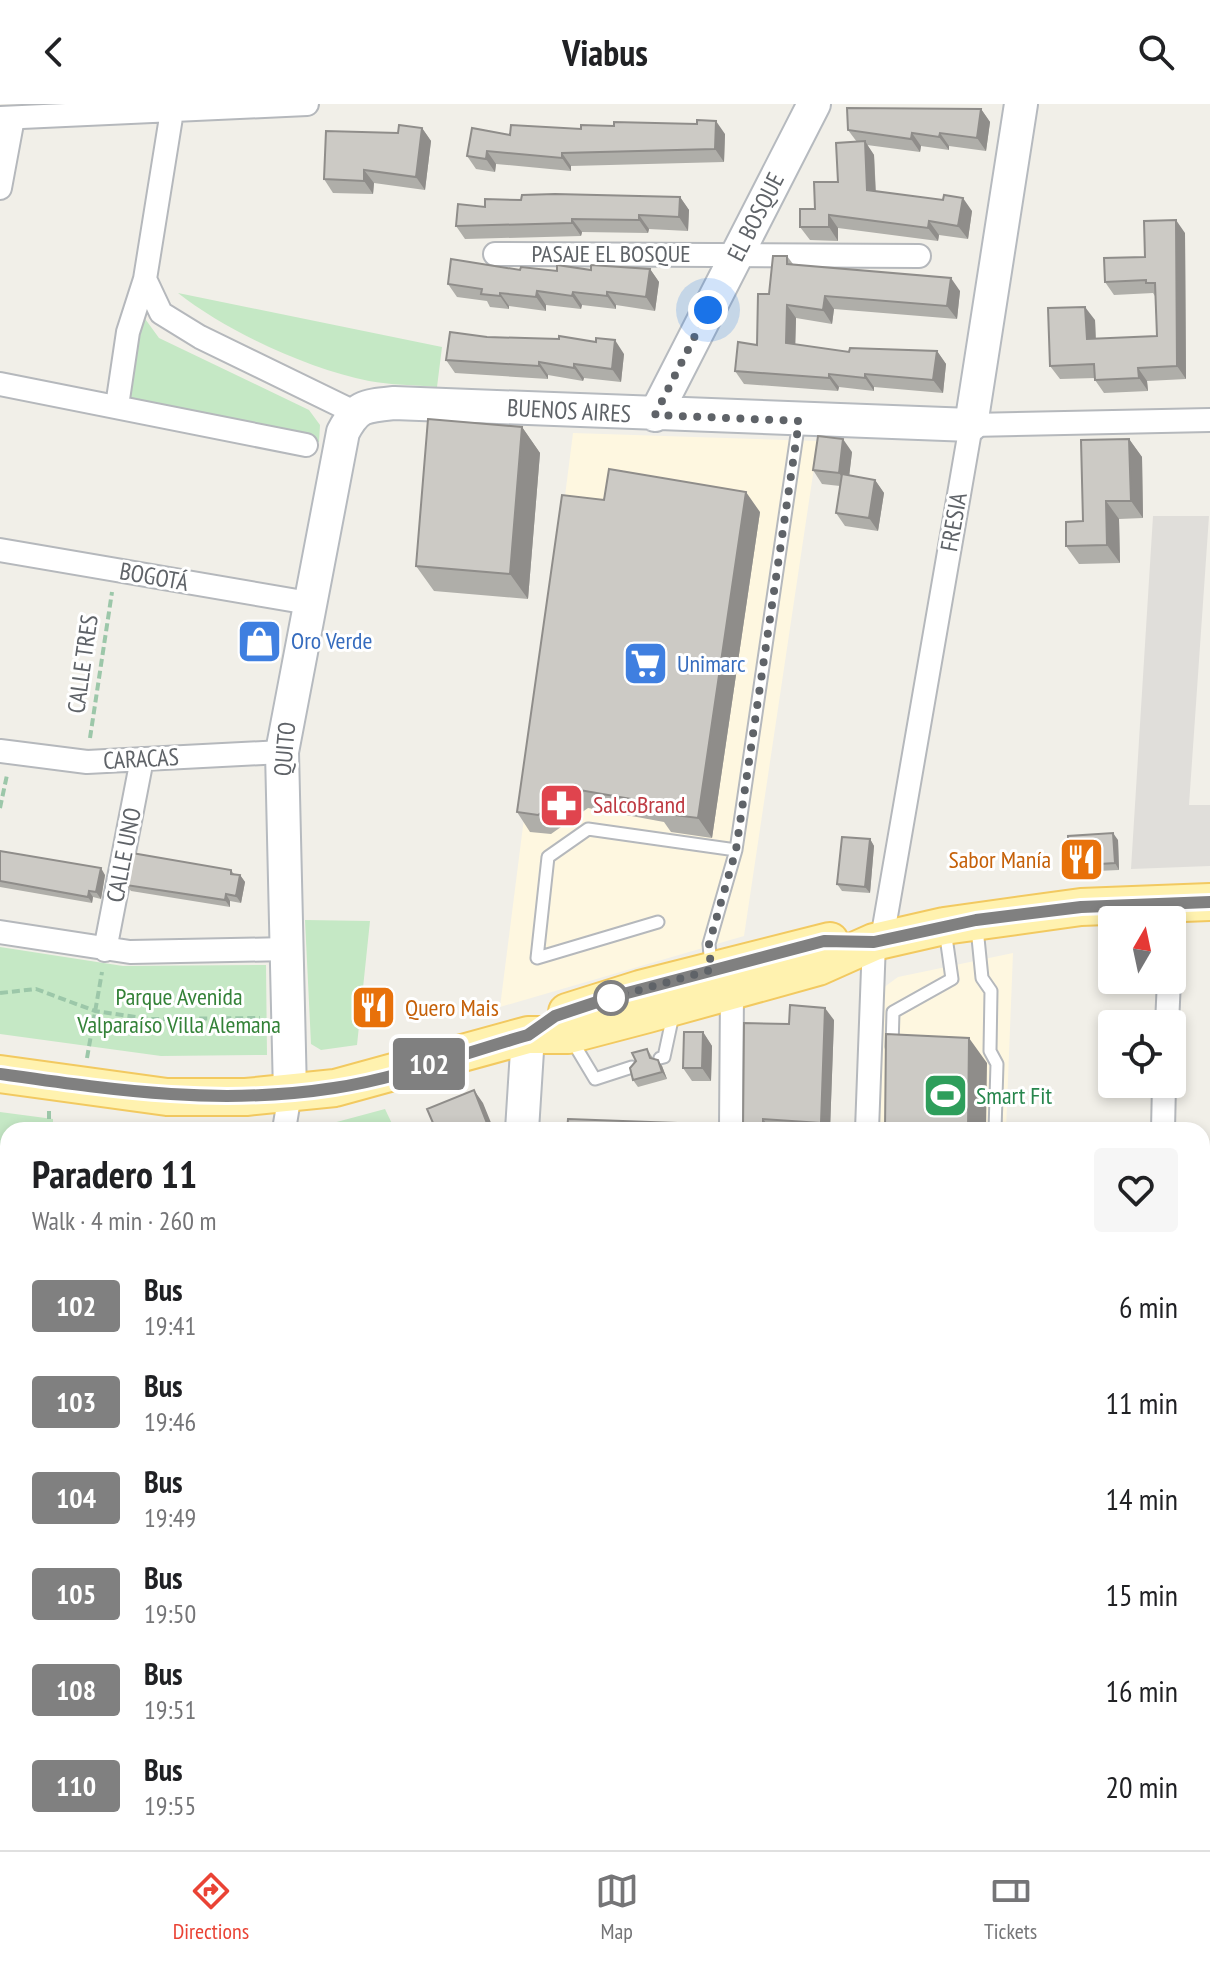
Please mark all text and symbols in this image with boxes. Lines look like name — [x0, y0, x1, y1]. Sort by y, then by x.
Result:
text: Viabus — [562, 29, 648, 76]
icon: back — [32, 30, 76, 74]
icon: search — [1134, 30, 1178, 74]
street label: EL BOSQUE — [720, 167, 791, 266]
street label: PASAJE EL BOSQUE — [532, 238, 690, 269]
your location — [688, 290, 728, 330]
street label: BUENOS AIRES — [506, 392, 632, 429]
street label: FRESIA — [933, 490, 974, 554]
street label: BOGOTÁ — [117, 555, 192, 598]
street label: CALLE TRES — [60, 613, 105, 715]
shop icon: Oro Verde — [236, 617, 284, 665]
place label: Oro Verde — [291, 625, 372, 656]
supermarket icon: Unimarc — [622, 640, 670, 688]
place label: Unimarc — [677, 648, 746, 679]
street label: QUITO — [267, 721, 302, 777]
street label: CARACAS — [102, 741, 180, 776]
pharmacy icon: SalcoBrand — [538, 781, 586, 829]
place label: SalcoBrand — [593, 789, 685, 820]
street label: CALLE UNO — [99, 805, 148, 905]
restaurant icon: Sabor Manía — [1058, 836, 1106, 884]
place label: Sabor Manía — [948, 844, 1051, 875]
north arrow — [1098, 906, 1186, 994]
map controls — [1098, 906, 1186, 1098]
park label: Parque Avenida Valparaíso Villa Alemana — [76, 981, 281, 1040]
unlabelled marker — [594, 981, 628, 1015]
restaurant icon: Quero Mais — [350, 984, 398, 1032]
place label: Quero Mais — [405, 992, 499, 1023]
button: locate — [1098, 1010, 1186, 1098]
line badge: 102 — [383, 1038, 475, 1090]
text: 102 — [409, 1045, 449, 1082]
sports icon: Smart Fit — [921, 1072, 969, 1120]
place label: Smart Fit — [976, 1080, 1052, 1111]
button: heart — [1094, 1148, 1178, 1232]
text: Paradero 11 — [32, 1149, 197, 1198]
text: Walk · 4 min · 260 m — [32, 1204, 216, 1237]
text: Bus — [144, 1270, 183, 1309]
text: 102 — [56, 1287, 96, 1324]
text: 6 min — [1119, 1287, 1178, 1326]
text: 19:41 — [144, 1309, 196, 1342]
text: Bus — [144, 1366, 183, 1405]
text: 103 — [56, 1383, 96, 1420]
text: 11 min — [1105, 1383, 1178, 1422]
text: 19:46 — [144, 1405, 196, 1438]
text: Bus — [144, 1462, 183, 1501]
text: 104 — [56, 1479, 96, 1516]
text: 14 min — [1105, 1479, 1178, 1518]
text: 19:49 — [144, 1501, 196, 1534]
text: Bus — [144, 1558, 183, 1597]
text: 105 — [56, 1575, 96, 1612]
text: 15 min — [1105, 1575, 1178, 1614]
text: 19:50 — [144, 1597, 196, 1630]
text: Bus — [144, 1654, 183, 1693]
text: 108 — [56, 1671, 96, 1708]
text: 16 min — [1105, 1671, 1178, 1710]
text: 19:51 — [144, 1693, 196, 1726]
text: Bus — [144, 1750, 183, 1789]
text: 110 — [56, 1767, 96, 1804]
text: 20 min — [1105, 1767, 1178, 1806]
text: 19:55 — [144, 1789, 196, 1822]
tab: Directions — [173, 1869, 249, 1945]
tab: Map — [595, 1869, 639, 1945]
tab: Tickets — [984, 1869, 1037, 1945]

